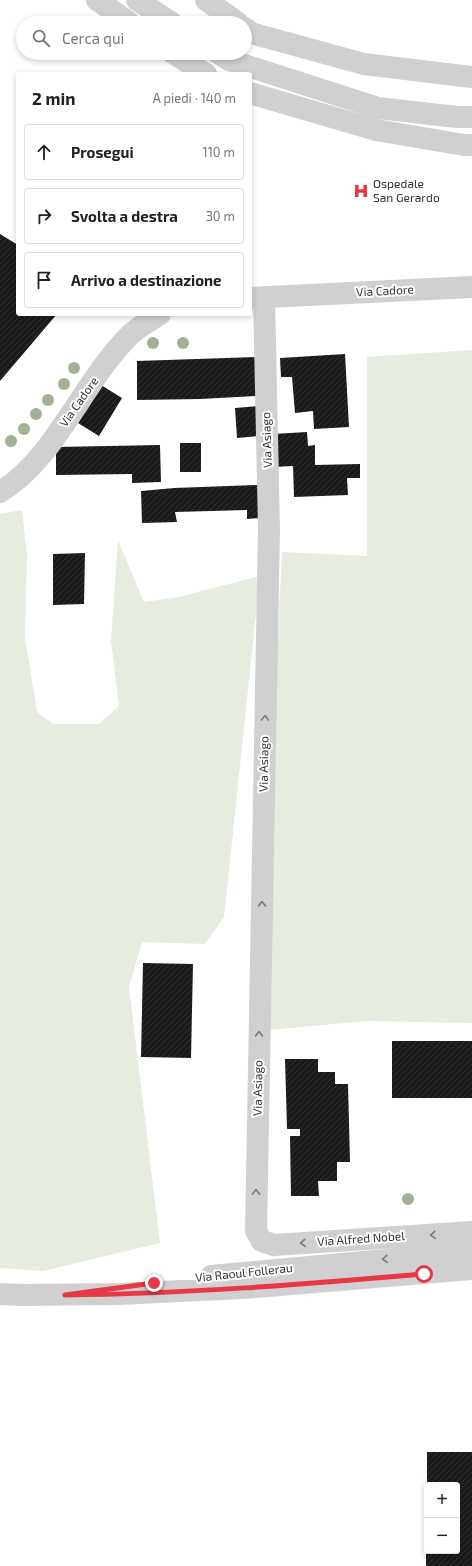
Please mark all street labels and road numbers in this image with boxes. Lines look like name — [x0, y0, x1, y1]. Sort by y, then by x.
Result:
street label: Via Cadore — [356, 281, 414, 299]
street label: Via Cadore — [56, 374, 100, 429]
street label: Via Asiago — [258, 412, 274, 468]
street label: Via Asiago — [256, 736, 270, 792]
street label: Via Asiago — [250, 1060, 264, 1116]
street label: Via Alfred Nobel — [317, 1228, 406, 1248]
street label: Via Raoul Follerau — [194, 1260, 293, 1284]

